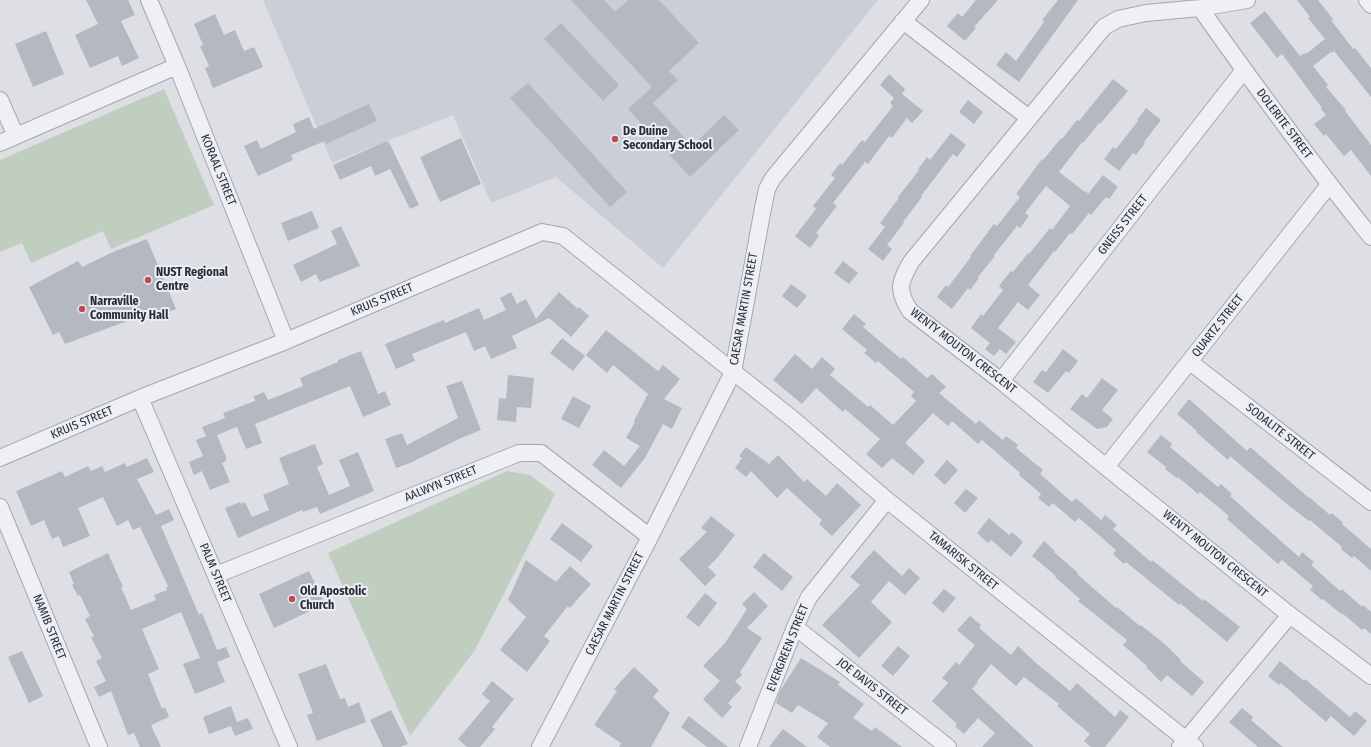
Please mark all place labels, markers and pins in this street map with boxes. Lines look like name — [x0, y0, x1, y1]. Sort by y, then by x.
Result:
place label: De Duine Secondary School — [623, 125, 712, 153]
marker: De Duine Secondary School — [610, 134, 620, 144]
place label: NUST Regional Centre — [156, 266, 228, 294]
marker: NUST Regional Centre — [143, 275, 153, 285]
place label: Narraville Community Hall — [90, 295, 168, 323]
marker: Narraville Community Hall — [77, 304, 87, 314]
place label: Old Apostolic Church — [300, 585, 367, 613]
marker: Old Apostolic Church — [287, 594, 297, 604]

